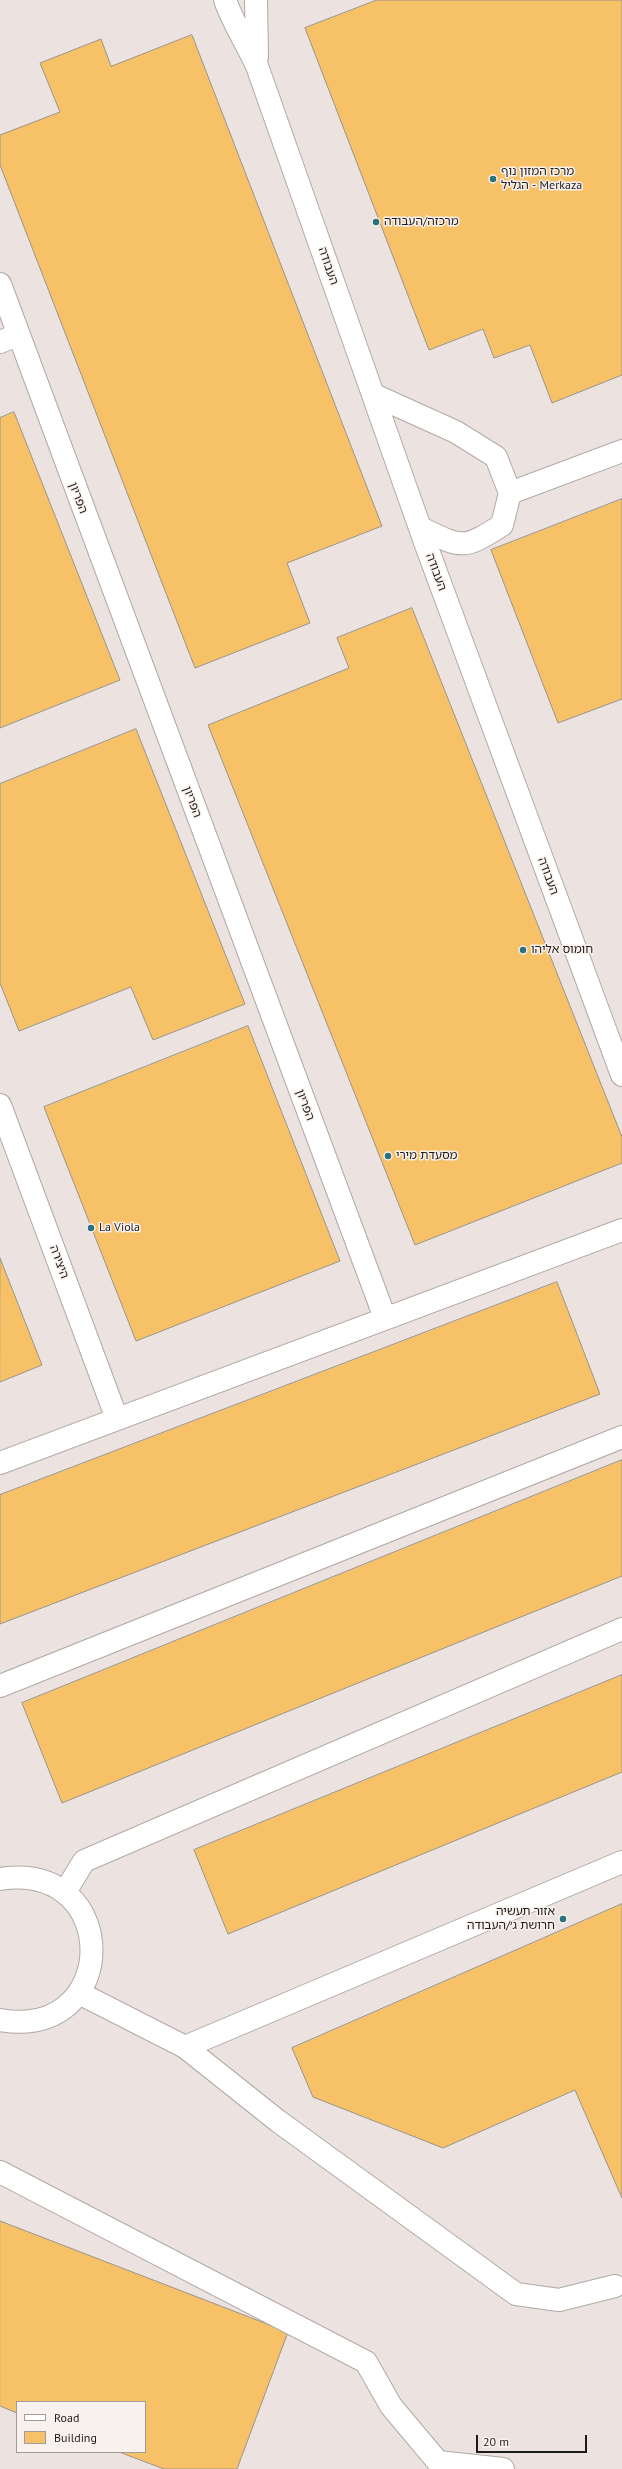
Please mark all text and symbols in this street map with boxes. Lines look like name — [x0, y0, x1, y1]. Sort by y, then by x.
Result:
place label: מרכז המזון נוף הגליל - Merkaza — [501, 165, 582, 193]
marker: מרכז המזון נוף הגליל - Merkaza — [488, 174, 498, 184]
place label: מרכזה/העבודה — [384, 215, 459, 229]
marker: מרכזה/העבודה — [371, 217, 381, 227]
street label: העבודה — [315, 245, 341, 287]
street label: הפריון — [66, 480, 90, 516]
street label: העבודה — [423, 551, 449, 593]
street label: הפריון — [180, 784, 204, 820]
street label: העבודה — [535, 855, 561, 897]
place label: חומוס אליהו — [531, 943, 593, 957]
marker: חומוס אליהו — [518, 945, 528, 955]
street label: הפריון — [293, 1087, 317, 1123]
place label: מסעדת מירי — [396, 1149, 457, 1163]
marker: מסעדת מירי — [383, 1151, 393, 1161]
place label: La Viola — [99, 1221, 140, 1235]
marker: La Viola — [86, 1223, 96, 1233]
street label: היצירה — [46, 1243, 72, 1281]
place label: אזור תעשיה חרושת ג׳/העבודה — [467, 1905, 555, 1933]
marker: אזור תעשיה חרושת ג׳/העבודה — [558, 1914, 568, 1924]
legend — [16, 2401, 146, 2453]
text: Road — [54, 2410, 79, 2425]
scale bar — [478, 2427, 589, 2453]
text: Building — [54, 2430, 97, 2445]
text: 20 m — [483, 2434, 509, 2449]

